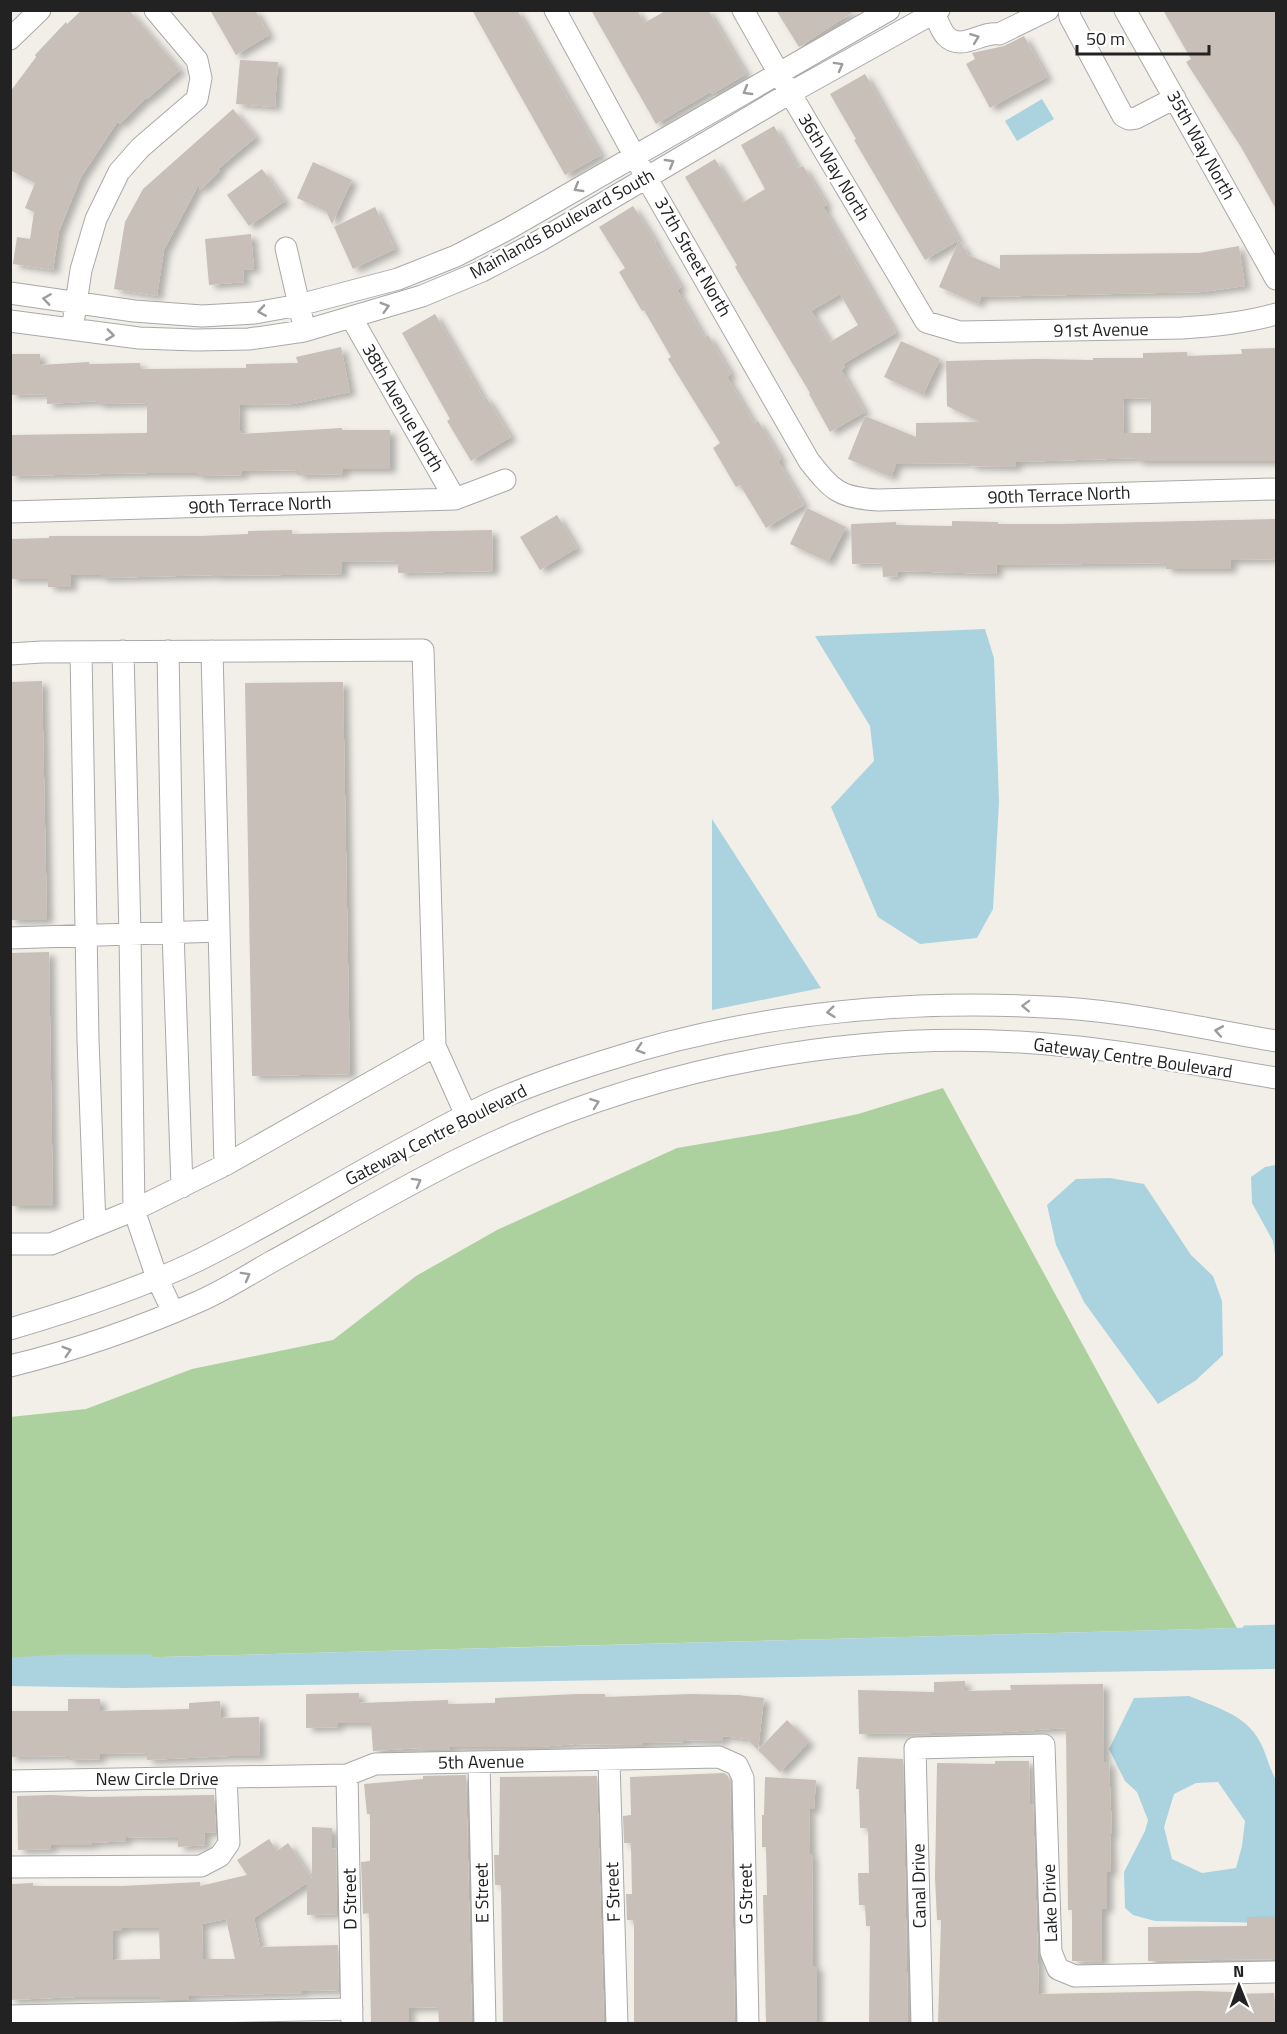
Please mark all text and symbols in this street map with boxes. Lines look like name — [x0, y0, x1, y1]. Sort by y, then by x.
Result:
scale bar — [1077, 18, 1209, 56]
text: 50 m — [1086, 25, 1125, 52]
one-way arrow — [969, 33, 980, 45]
one-way arrow — [833, 62, 843, 73]
one-way arrow — [743, 84, 753, 96]
street label: 35th Way North — [1160, 85, 1243, 204]
street label: 36th Way North — [792, 108, 877, 226]
one-way arrow — [664, 159, 674, 170]
street label: Mainlands Boulevard South — [464, 161, 659, 286]
one-way arrow — [574, 181, 584, 193]
street label: 37th Street North — [648, 192, 739, 322]
one-way arrow — [43, 293, 52, 305]
one-way arrow — [379, 302, 390, 314]
one-way arrow — [257, 305, 267, 317]
street label: 91st Avenue — [1053, 315, 1149, 344]
one-way arrow — [105, 328, 115, 341]
street label: 38th Avenue North — [356, 339, 451, 477]
street label: 90th Terrace North — [987, 479, 1131, 510]
street label: 90th Terrace North — [188, 489, 332, 520]
one-way arrow — [1021, 1000, 1030, 1013]
one-way arrow — [827, 1005, 836, 1018]
one-way arrow — [1214, 1025, 1224, 1038]
street label: Gateway Centre Boulevard — [1032, 1030, 1234, 1085]
one-way arrow — [635, 1042, 645, 1055]
street label: Gateway Centre Boulevard — [340, 1077, 531, 1192]
one-way arrow — [589, 1098, 600, 1110]
one-way arrow — [411, 1178, 422, 1189]
one-way arrow — [240, 1272, 251, 1283]
one-way arrow — [61, 1346, 72, 1358]
street label: 5th Avenue — [438, 1747, 524, 1776]
street label: New Circle Drive — [96, 1765, 218, 1792]
street label: Canal Drive — [904, 1843, 933, 1929]
street label: F Street — [598, 1861, 627, 1922]
street label: E Street — [467, 1862, 496, 1923]
street label: G Street — [731, 1862, 760, 1925]
street label: Lake Drive — [1035, 1863, 1064, 1943]
street label: D Street — [335, 1867, 364, 1930]
north arrow — [1209, 1956, 1269, 2016]
text: N — [1233, 1959, 1244, 1983]

